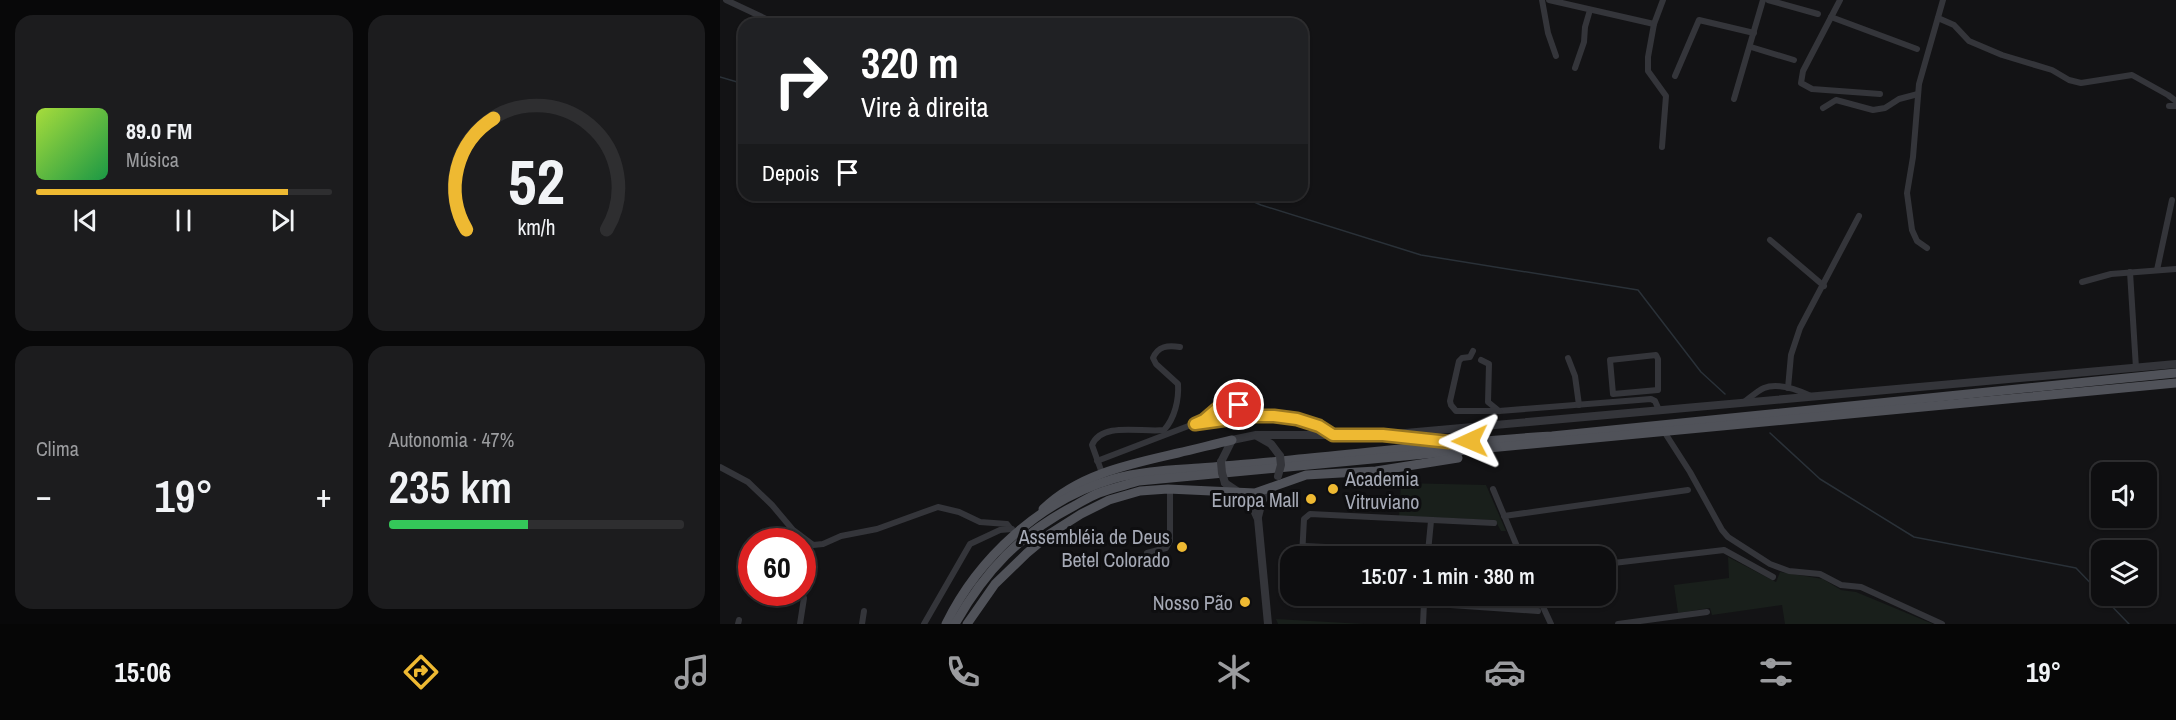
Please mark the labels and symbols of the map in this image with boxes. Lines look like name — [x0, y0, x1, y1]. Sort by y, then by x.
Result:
pin — [1213, 379, 1264, 430]
position arrow — [1438, 409, 1502, 473]
place label: Academia Vitruviano — [1344, 465, 1419, 515]
marker: Academia Vitruviano — [1326, 482, 1340, 496]
place label: Europa Mall — [1212, 486, 1299, 513]
marker: Europa Mall — [1304, 492, 1318, 506]
place label: Assembléia de Deus Betel Colorado — [1018, 523, 1170, 573]
speed limit sign: 60 — [738, 528, 816, 606]
marker: Assembléia de Deus Betel Colorado — [1175, 540, 1189, 554]
place label: Nosso Pão — [1153, 589, 1233, 616]
marker: Nosso Pão — [1238, 595, 1252, 609]

